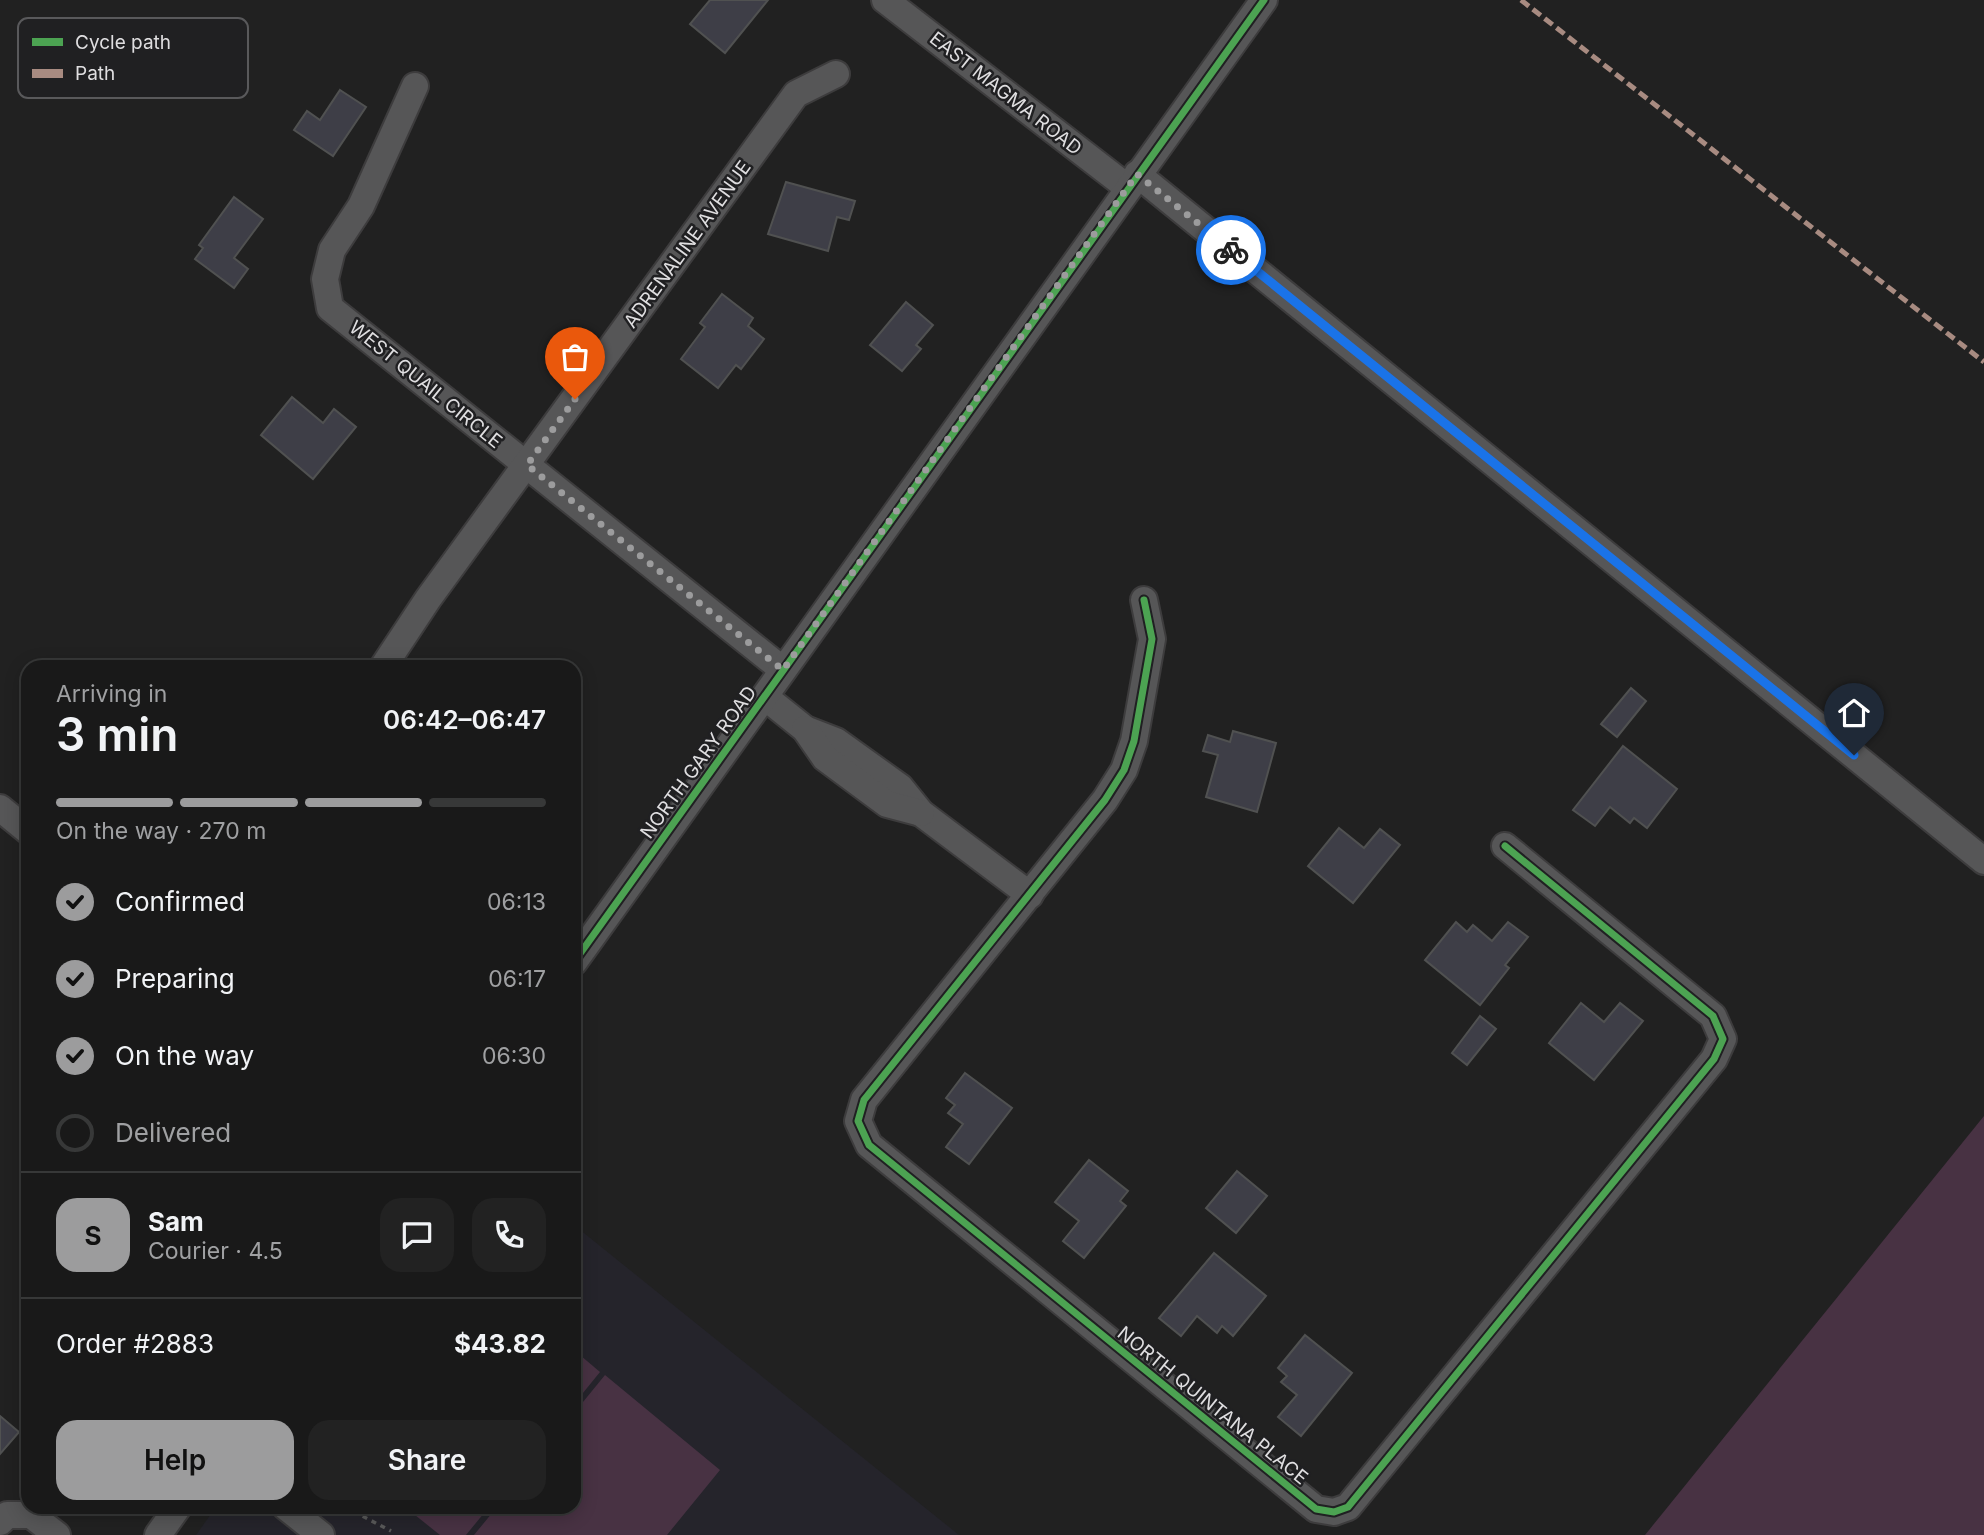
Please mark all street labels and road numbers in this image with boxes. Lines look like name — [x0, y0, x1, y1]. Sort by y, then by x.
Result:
street label: EAST MAGMA ROAD — [925, 27, 1086, 160]
street label: ADRENALINE AVENUE — [619, 156, 756, 332]
street label: WEST QUAIL CIRCLE — [345, 316, 507, 453]
street label: NORTH GARY ROAD — [635, 682, 761, 843]
street label: NORTH QUINTANA PLACE — [1113, 1322, 1312, 1489]

